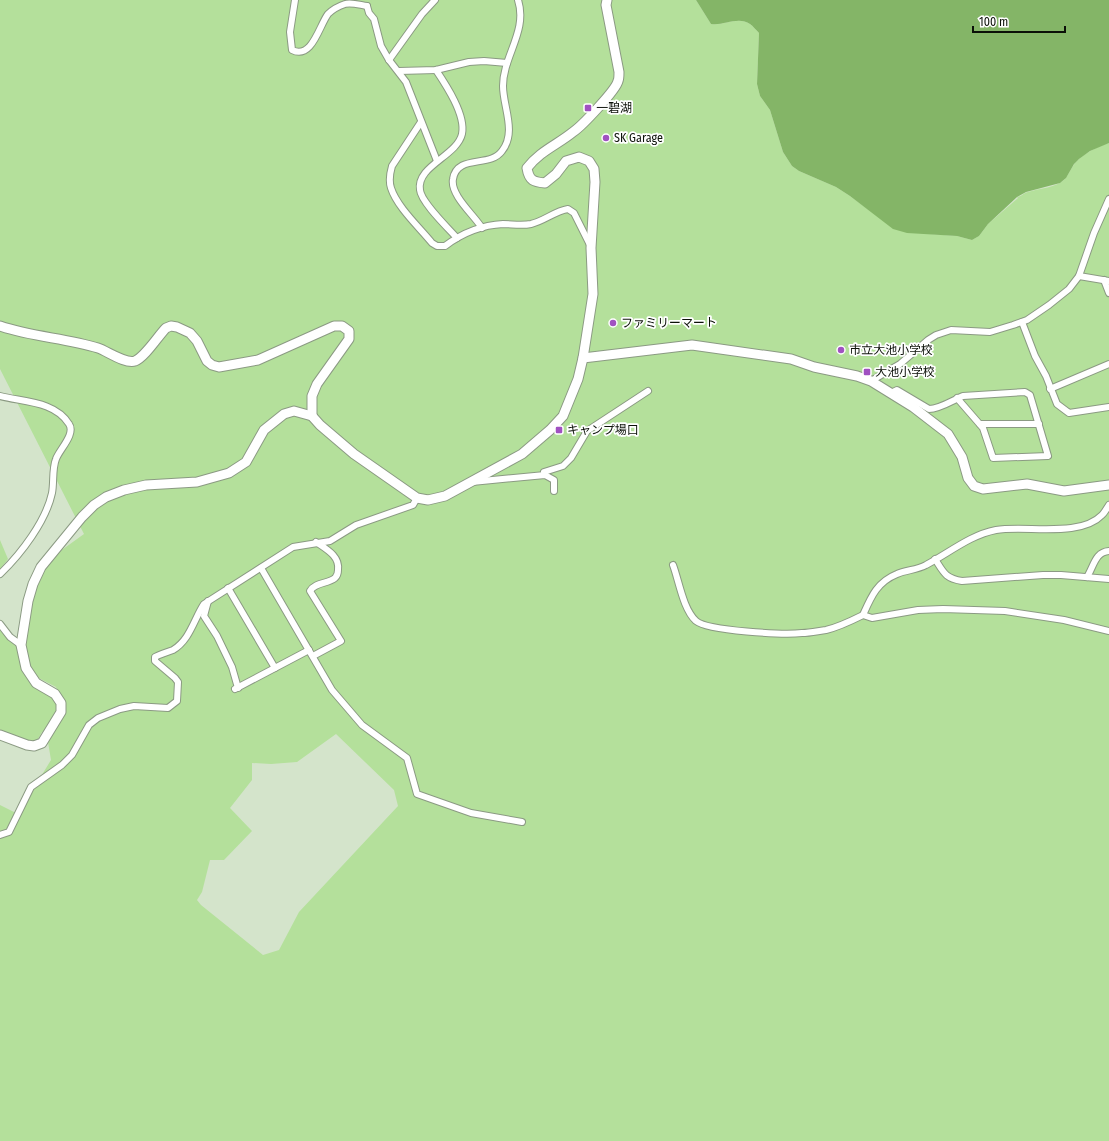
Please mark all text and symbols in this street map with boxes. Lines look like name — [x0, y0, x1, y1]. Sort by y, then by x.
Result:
scale bar — [973, 8, 1065, 34]
text: 100 m — [979, 15, 1008, 29]
place label: 一碧湖 — [596, 101, 632, 115]
marker: 一碧湖 — [583, 103, 593, 113]
place label: SK Garage — [614, 131, 663, 145]
marker: SK Garage — [601, 133, 611, 143]
place label: ファミリーマート — [621, 316, 717, 330]
marker: ファミリーマート — [608, 318, 618, 328]
place label: 市立大池小学校 — [849, 343, 933, 357]
marker: 市立大池小学校 — [836, 345, 846, 355]
place label: 大池小学校 — [875, 365, 935, 379]
marker: 大池小学校 — [862, 367, 872, 377]
place label: キャンプ場口 — [567, 423, 639, 437]
marker: キャンプ場口 — [554, 425, 564, 435]

